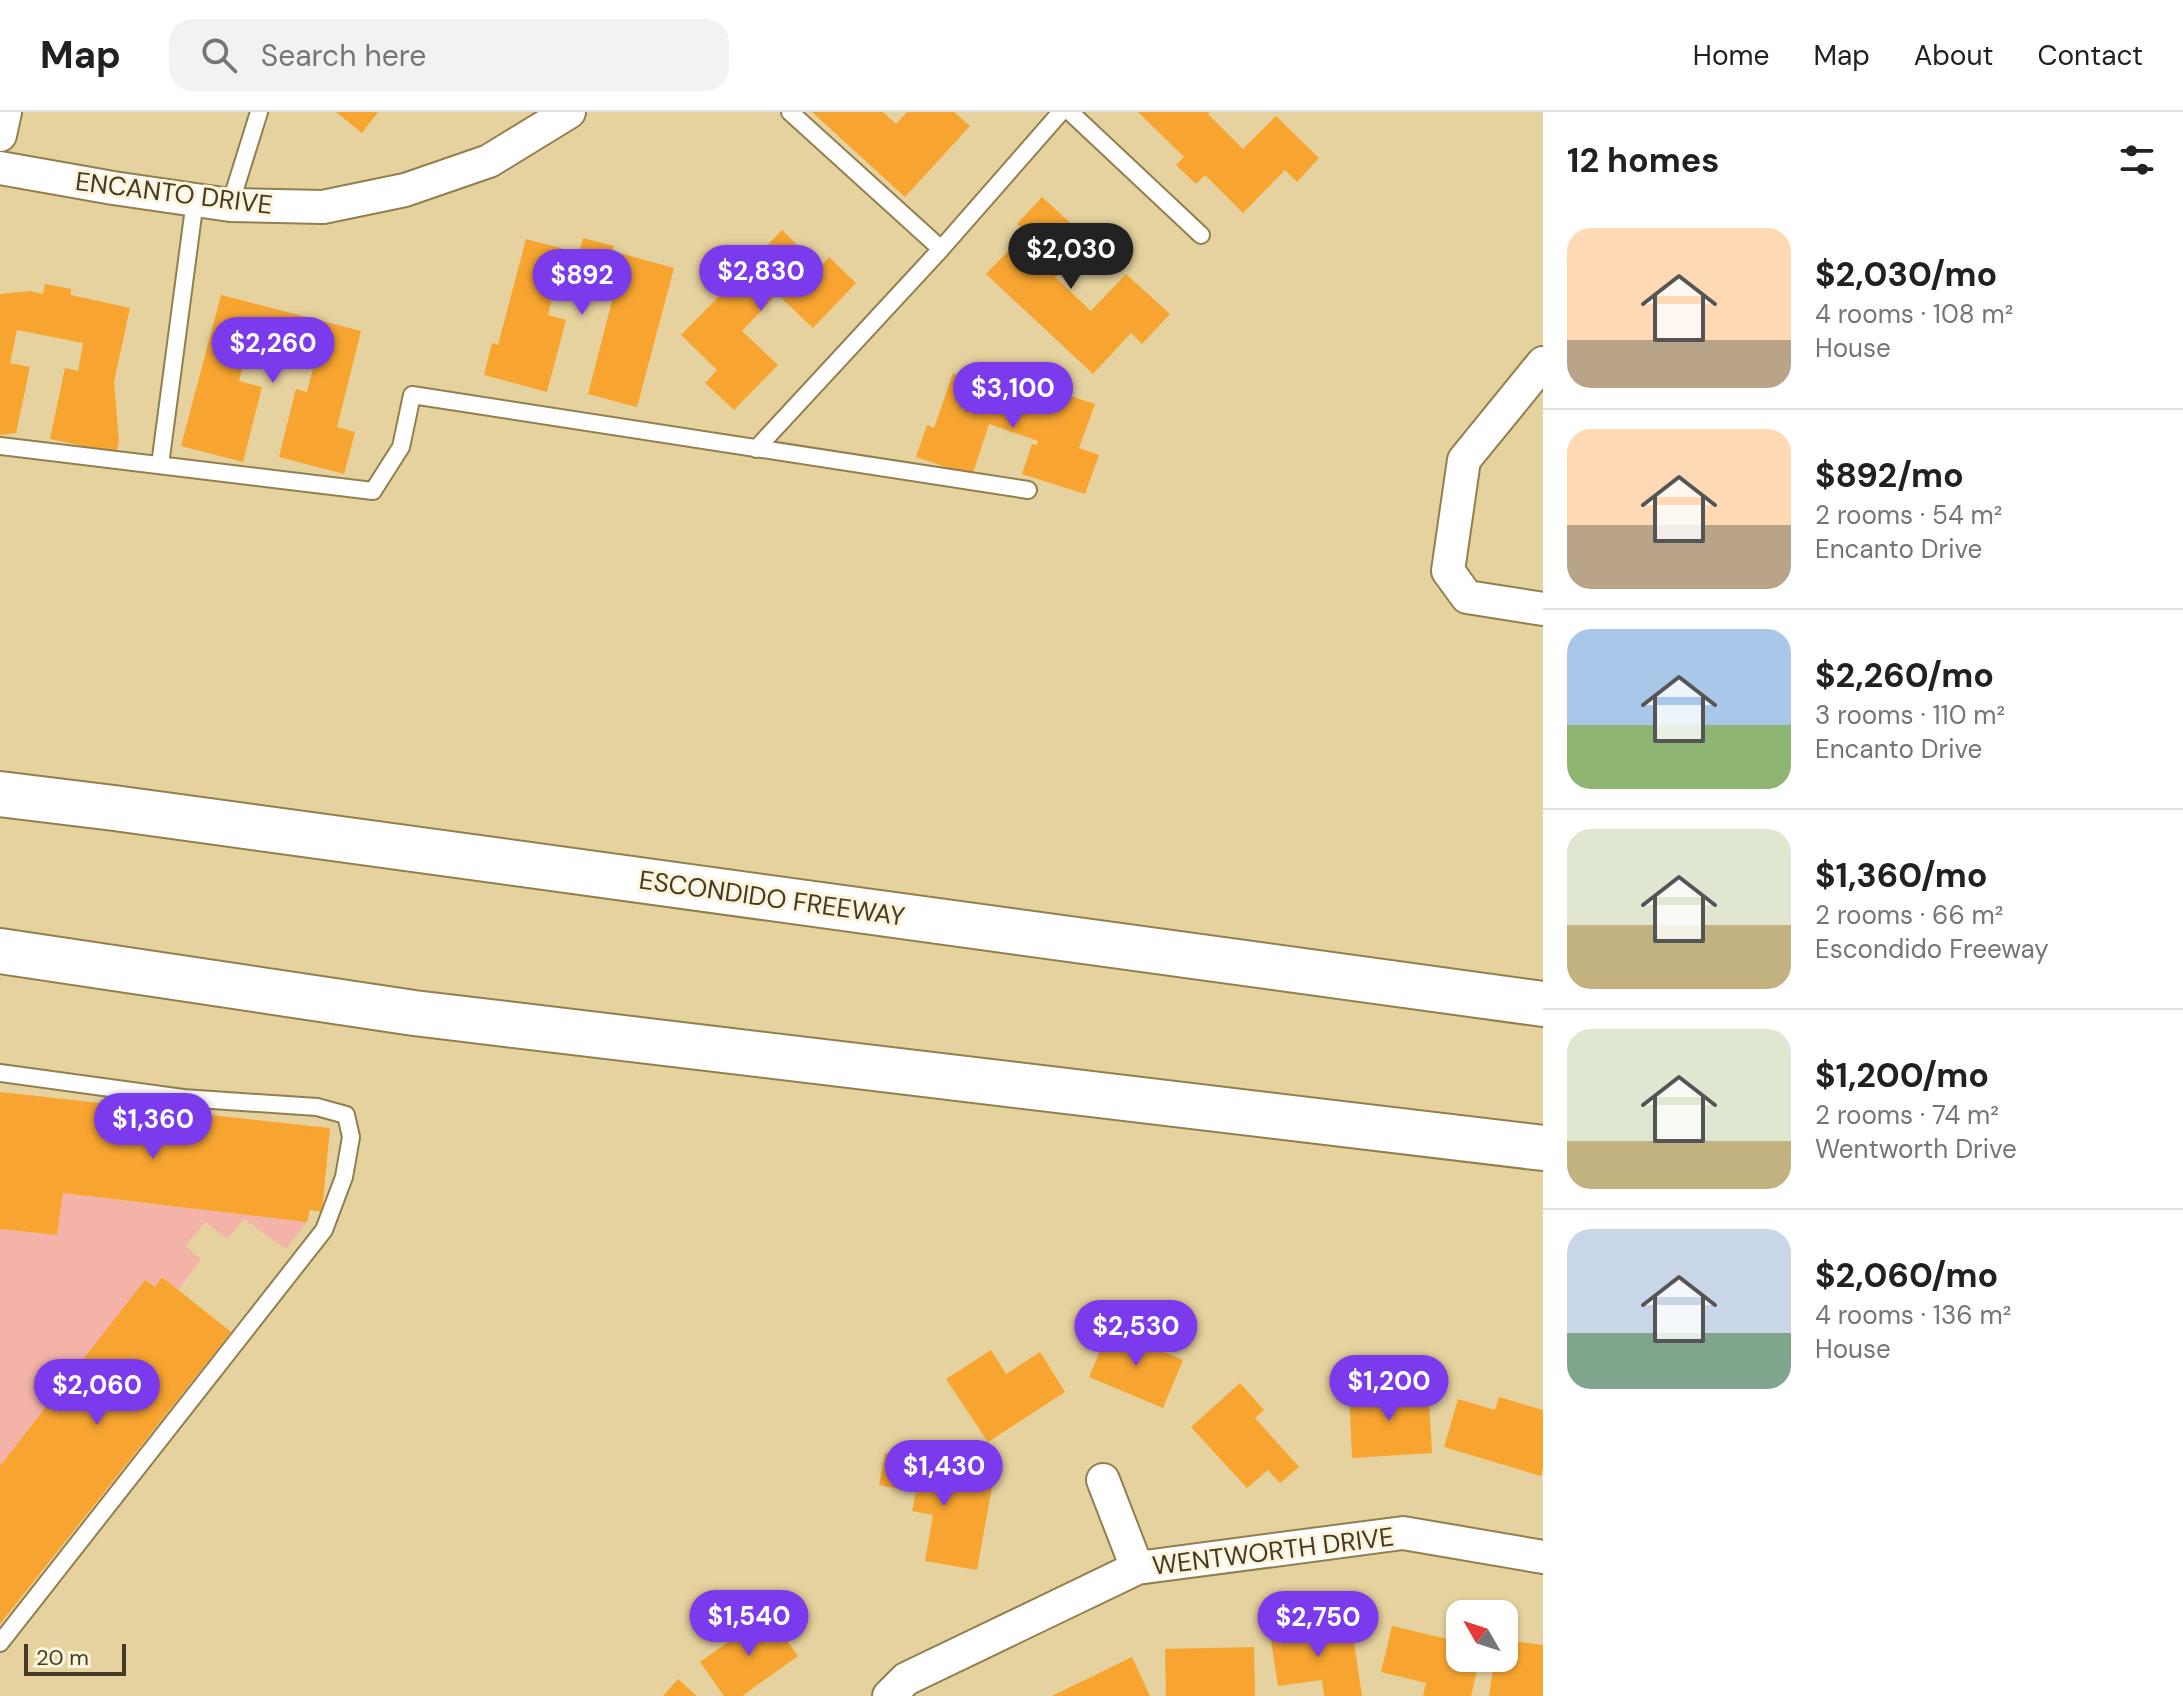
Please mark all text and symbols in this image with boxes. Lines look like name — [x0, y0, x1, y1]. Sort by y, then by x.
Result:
search box — [169, 19, 729, 91]
text: Map — [40, 30, 121, 80]
icon: search — [197, 33, 241, 77]
text: Search here — [261, 36, 426, 75]
text: Home — [1693, 37, 1769, 74]
text: Map — [1813, 37, 1870, 74]
text: About — [1914, 37, 1993, 74]
text: Contact — [2037, 37, 2143, 74]
text: 12 homes — [1567, 138, 1719, 183]
icon: filters — [2115, 138, 2159, 182]
street label: ENCANTO DRIVE — [74, 164, 274, 222]
pin: $2,030 — [1006, 223, 1136, 291]
text: $2,030 — [1026, 232, 1116, 266]
pin: $2,830 — [696, 245, 826, 313]
pin: $892 — [535, 249, 629, 317]
text: $2,030/mo — [1815, 252, 1997, 297]
text: $2,830 — [717, 254, 805, 288]
text: $892 — [551, 258, 613, 292]
icon: home — [1631, 260, 1727, 356]
text: 4 rooms · 108 m² — [1815, 297, 2013, 331]
pin: $2,260 — [208, 317, 338, 385]
text: $2,260 — [230, 326, 316, 360]
text: House — [1815, 331, 1891, 365]
pin: $3,100 — [948, 362, 1078, 430]
text: $3,100 — [971, 371, 1055, 405]
text: $892/mo — [1815, 453, 1964, 498]
icon: home — [1631, 461, 1727, 557]
text: 2 rooms · 54 m² — [1815, 498, 2002, 532]
text: Encanto Drive — [1815, 532, 1982, 566]
text: $2,260/mo — [1815, 653, 1994, 698]
icon: home — [1631, 661, 1727, 757]
text: 3 rooms · 110 m² — [1815, 698, 2005, 732]
text: Encanto Drive — [1815, 732, 1982, 766]
text: $1,360/mo — [1815, 853, 1988, 898]
icon: home — [1631, 861, 1727, 957]
street label: ESCONDIDO FREEWAY — [637, 863, 907, 933]
text: 2 rooms · 66 m² — [1815, 898, 2003, 932]
text: Escondido Freeway — [1815, 932, 2049, 966]
text: $1,200/mo — [1815, 1053, 1989, 1098]
icon: home — [1631, 1061, 1727, 1157]
pin: $1,360 — [88, 1093, 218, 1161]
text: 2 rooms · 74 m² — [1815, 1098, 1999, 1132]
text: $1,360 — [112, 1102, 194, 1136]
text: Wentworth Drive — [1815, 1132, 2017, 1166]
text: $2,060/mo — [1815, 1253, 1998, 1298]
icon: home — [1631, 1261, 1727, 1357]
text: 4 rooms · 136 m² — [1815, 1298, 2011, 1332]
pin: $2,530 — [1071, 1300, 1201, 1368]
text: $2,530 — [1092, 1309, 1180, 1343]
text: House — [1815, 1332, 1891, 1366]
pin: $1,200 — [1324, 1355, 1454, 1423]
pin: $2,060 — [32, 1359, 162, 1427]
text: $1,200 — [1347, 1364, 1431, 1398]
text: $2,060 — [52, 1368, 142, 1402]
pin: $1,430 — [879, 1440, 1009, 1508]
text: $1,430 — [903, 1449, 985, 1483]
street label: WENTWORTH DRIVE — [1150, 1519, 1396, 1583]
pin: $1,540 — [684, 1590, 814, 1658]
pin: $2,750 — [1253, 1591, 1383, 1659]
text: $1,540 — [708, 1599, 790, 1633]
text: $2,750 — [1276, 1600, 1360, 1634]
north arrow — [1446, 1600, 1518, 1672]
map controls — [1446, 1600, 1518, 1672]
scale bar — [24, 1640, 126, 1676]
text: 20 m — [36, 1643, 89, 1672]

